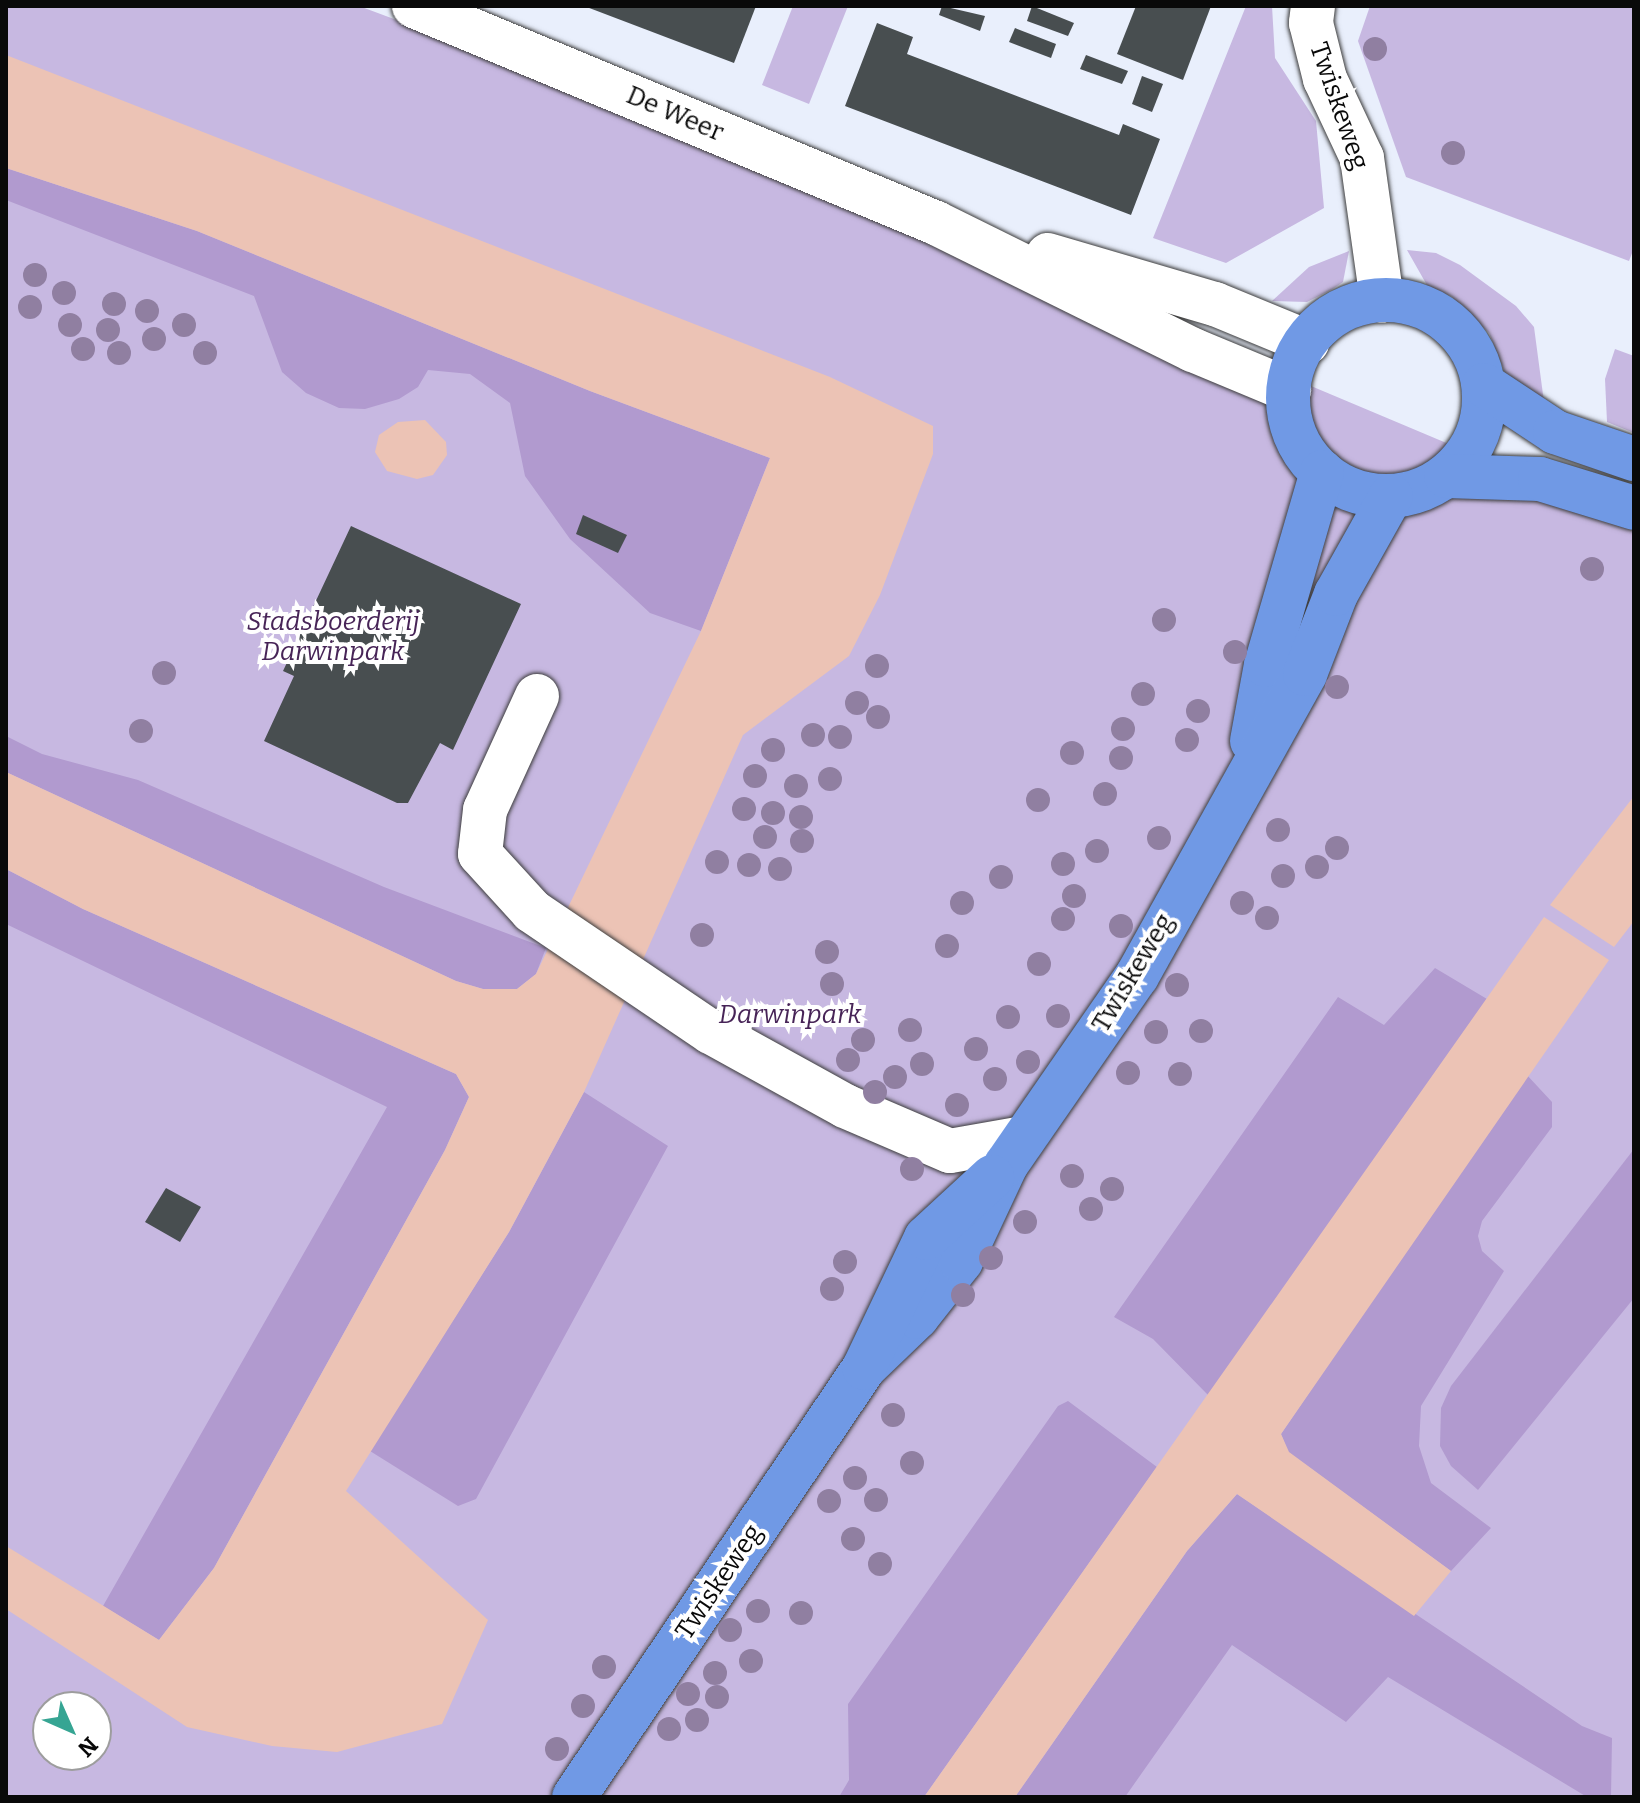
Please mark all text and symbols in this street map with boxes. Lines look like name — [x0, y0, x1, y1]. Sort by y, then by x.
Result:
street label: Twiskeweg — [1303, 38, 1375, 174]
street label: De Weer — [622, 80, 728, 148]
park label: Stadsboerderij Darwinpark — [247, 606, 419, 668]
street label: Twiskeweg — [1086, 908, 1180, 1038]
park label: Darwinpark — [719, 999, 861, 1031]
street label: Twiskeweg — [669, 1518, 769, 1646]
north arrow — [32, 1691, 112, 1771]
text: N — [72, 1731, 103, 1762]

